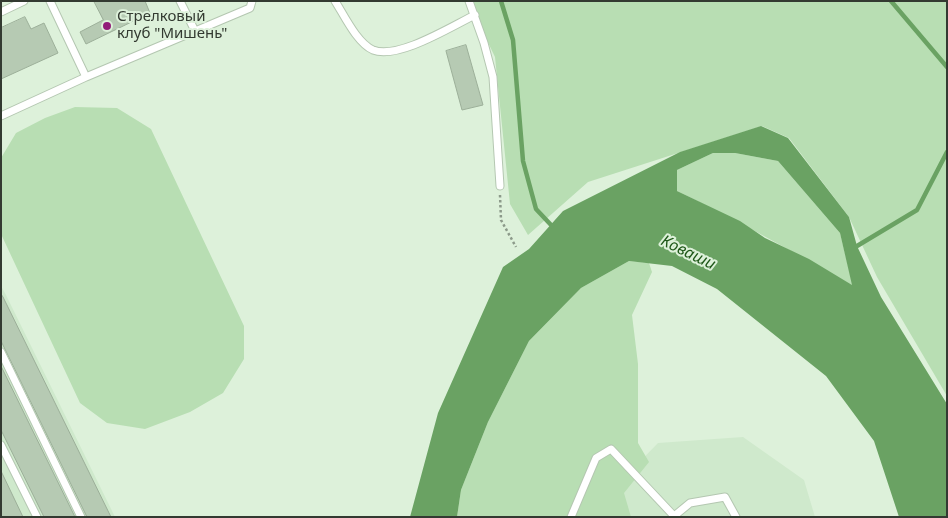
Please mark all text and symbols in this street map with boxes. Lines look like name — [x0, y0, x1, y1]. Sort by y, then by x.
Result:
place label: Стрелковый клуб "Мишень" — [117, 8, 227, 43]
marker: Стрелковый клуб "Мишень" — [101, 20, 113, 32]
water label: Коваши — [658, 232, 718, 274]

